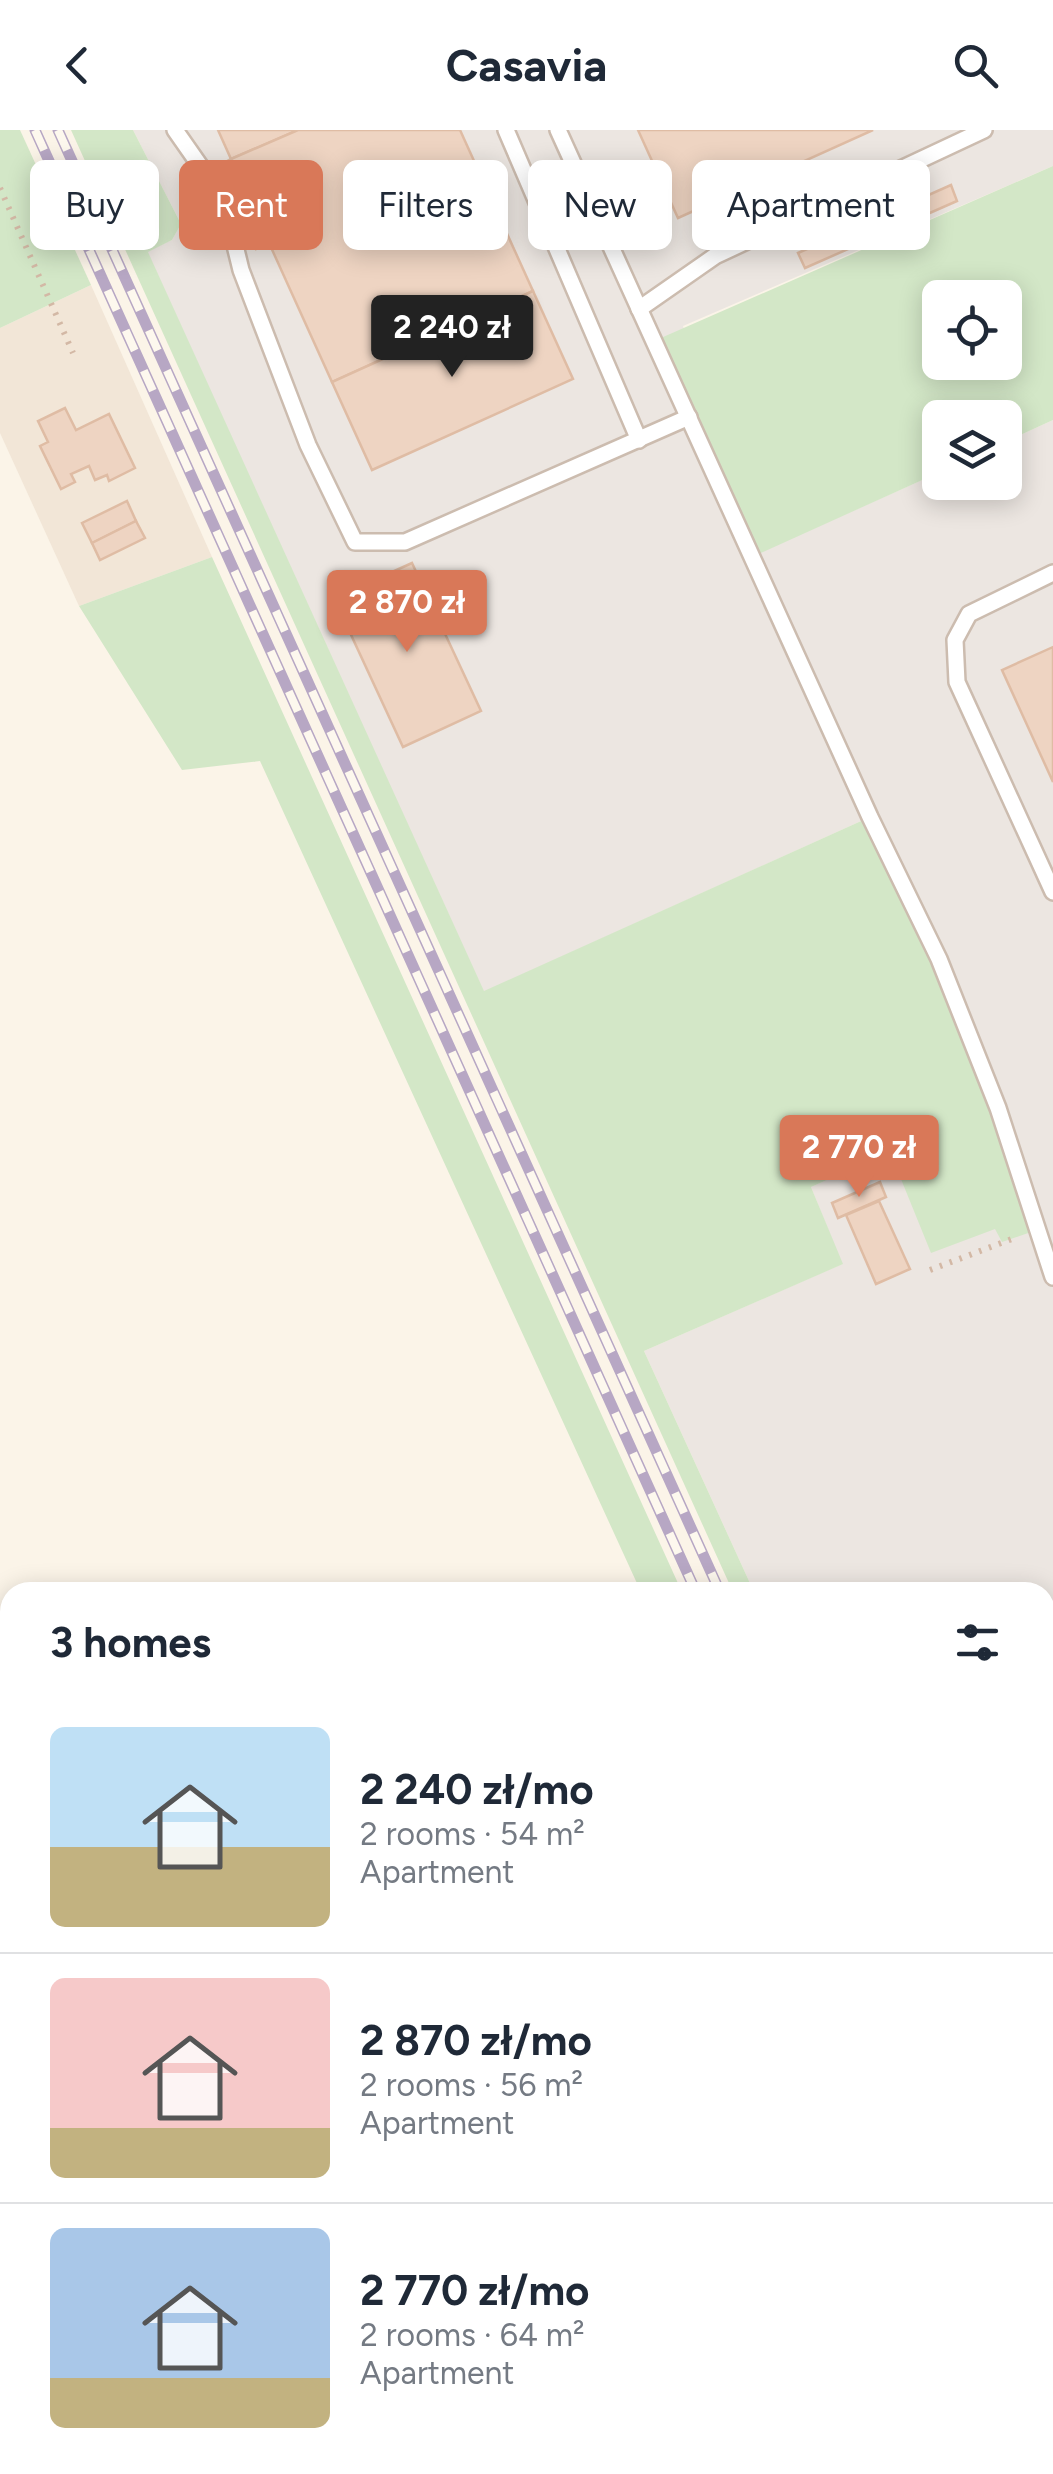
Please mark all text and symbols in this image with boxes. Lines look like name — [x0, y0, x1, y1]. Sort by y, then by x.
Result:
icon: back — [50, 38, 105, 93]
text: Casavia — [446, 38, 607, 92]
icon: search — [948, 38, 1003, 93]
chip: Buy — [30, 160, 159, 250]
chip: Rent — [179, 160, 323, 250]
chip: Filters — [343, 160, 508, 250]
chip: New — [528, 160, 672, 250]
chip: Apartment — [692, 160, 930, 250]
map controls — [922, 280, 1022, 500]
button: locate — [922, 280, 1022, 380]
pin: 2 240 zł — [349, 295, 555, 380]
text: 2 240 zł — [393, 308, 511, 346]
button: layers — [922, 400, 1022, 500]
pin: 2 870 zł — [304, 570, 510, 655]
text: 2 870 zł — [349, 583, 465, 621]
pin: 2 770 zł — [756, 1115, 962, 1200]
text: 2 770 zł — [802, 1128, 916, 1166]
icon: filters — [950, 1615, 1005, 1670]
text: 3 homes — [50, 1617, 211, 1668]
text: 2 240 zł/mo — [360, 1764, 594, 1815]
icon: home — [130, 1767, 250, 1887]
text: 2 rooms · 54 m² — [360, 1815, 585, 1853]
text: Apartment — [360, 1853, 514, 1891]
text: 2 870 zł/mo — [360, 2015, 592, 2066]
icon: home — [130, 2018, 250, 2138]
text: 2 rooms · 56 m² — [360, 2066, 583, 2104]
text: Apartment — [360, 2104, 514, 2142]
text: 2 770 zł/mo — [360, 2265, 589, 2316]
icon: home — [130, 2268, 250, 2388]
text: 2 rooms · 64 m² — [360, 2316, 584, 2354]
text: Apartment — [360, 2354, 514, 2392]

